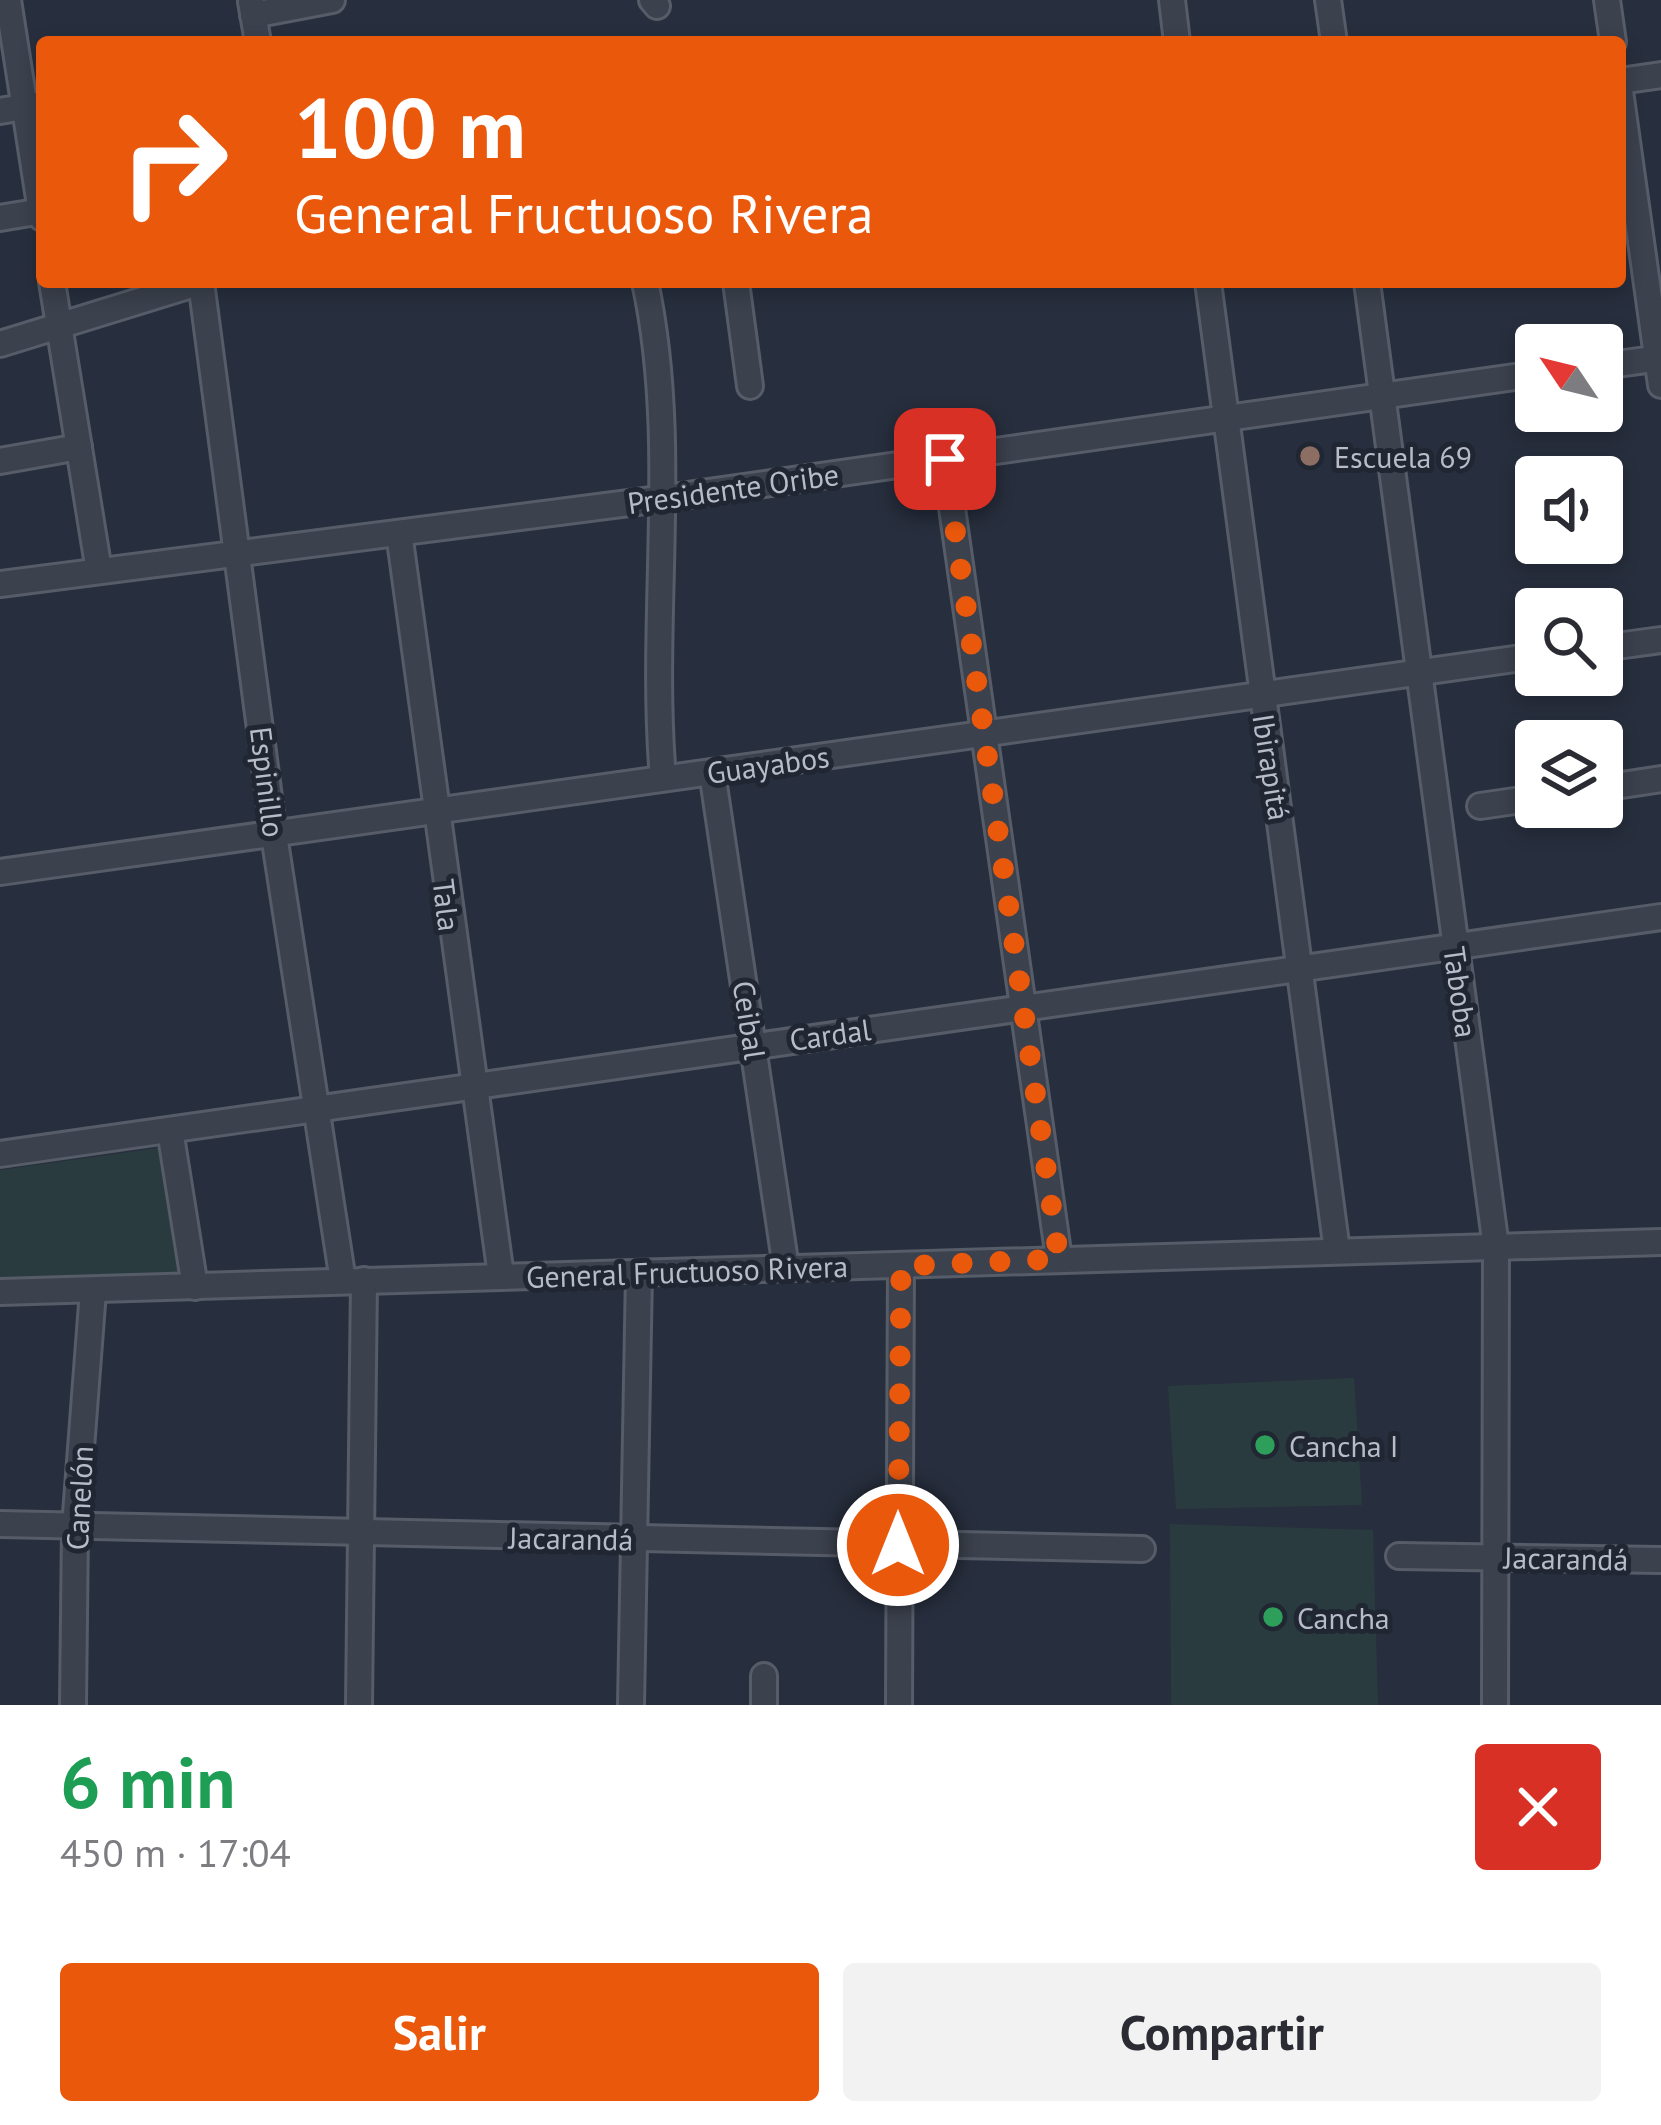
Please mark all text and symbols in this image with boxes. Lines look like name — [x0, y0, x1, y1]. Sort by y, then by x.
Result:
text: 100 m — [294, 72, 526, 181]
icon: right — [96, 84, 252, 240]
text: General Fructuoso Rivera — [294, 178, 874, 248]
north arrow — [1515, 324, 1623, 432]
map controls — [1515, 324, 1623, 828]
pin — [894, 408, 996, 510]
icon: arrive — [912, 426, 978, 492]
place label: Escuela 69 — [1334, 437, 1472, 476]
marker: Escuela 69 — [1297, 443, 1323, 469]
street label: Presidente Oribe — [625, 454, 841, 522]
button: sound — [1515, 456, 1623, 564]
button: search — [1515, 588, 1623, 696]
street label: Ibirapitá — [1244, 711, 1300, 823]
button: layers — [1515, 720, 1623, 828]
street label: Espinillo — [242, 725, 294, 839]
street label: Guayabos — [704, 736, 832, 792]
street label: Tala — [424, 877, 470, 933]
street label: Taboba — [1435, 944, 1487, 1040]
street label: Ceibal — [725, 978, 775, 1062]
street label: Cardal — [787, 1009, 873, 1059]
street label: General Fructuoso Rivera — [525, 1246, 849, 1296]
place label: Cancha I — [1289, 1426, 1398, 1465]
marker: Cancha I — [1252, 1432, 1278, 1458]
street label: Canelón — [57, 1445, 101, 1551]
position arrow — [835, 1482, 961, 1608]
street label: Jacarandá — [506, 1517, 634, 1559]
street label: Jacarandá — [1501, 1537, 1629, 1579]
place label: Cancha — [1297, 1598, 1390, 1637]
marker: Cancha — [1260, 1604, 1286, 1630]
text: 6 min — [60, 1735, 236, 1828]
button: close — [1475, 1744, 1601, 1870]
text: 450 m · 17:04 — [60, 1827, 291, 1878]
button: Salir — [60, 1963, 819, 2101]
button: Compartir — [843, 1963, 1601, 2101]

